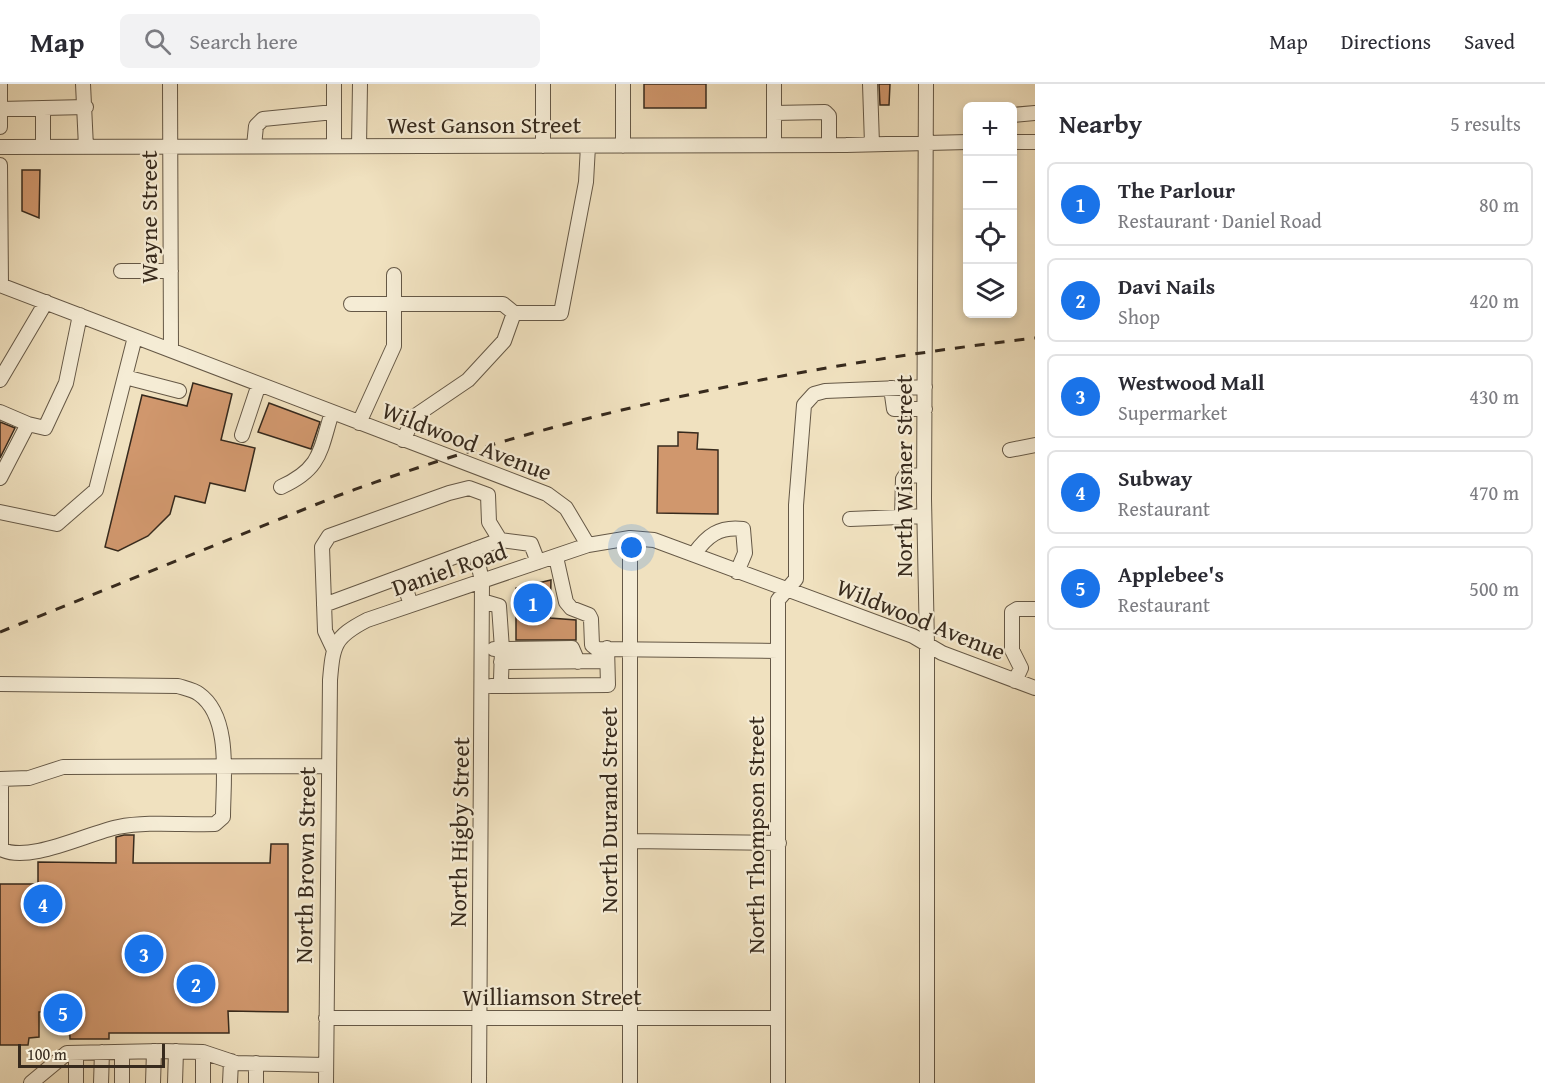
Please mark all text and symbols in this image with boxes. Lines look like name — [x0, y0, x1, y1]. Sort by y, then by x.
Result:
search box — [120, 14, 540, 68]
text: Map — [30, 21, 84, 62]
icon: search — [141, 25, 174, 58]
text: Search here — [189, 25, 298, 57]
text: Map — [1269, 26, 1308, 57]
text: Directions — [1341, 26, 1431, 57]
text: Saved — [1464, 26, 1515, 57]
map controls — [963, 102, 1017, 318]
button: + — [963, 102, 1017, 156]
text: Nearby — [1059, 104, 1142, 143]
street label: West Ganson Street — [387, 107, 582, 142]
text: 5 results — [1450, 109, 1521, 138]
street label: Wayne Street — [131, 150, 166, 284]
button: − — [963, 156, 1017, 210]
text: The Parlour — [1118, 174, 1235, 206]
text: 1 — [1075, 190, 1086, 219]
text: 80 m — [1479, 190, 1519, 219]
text: Restaurant · Daniel Road — [1118, 206, 1322, 235]
button: locate — [963, 210, 1017, 264]
button: layers — [963, 264, 1017, 318]
text: Davi Nails — [1118, 270, 1215, 302]
text: 2 — [1075, 286, 1086, 315]
text: 420 m — [1469, 286, 1519, 315]
text: Shop — [1118, 302, 1160, 331]
text: Westwood Mall — [1118, 366, 1265, 398]
street label: North Wisner Street — [886, 374, 921, 577]
text: 3 — [1075, 382, 1086, 411]
text: 430 m — [1469, 382, 1519, 411]
street label: Wildwood Avenue — [377, 392, 557, 490]
text: Supermarket — [1118, 398, 1227, 427]
text: Subway — [1118, 462, 1192, 494]
text: 4 — [1075, 478, 1086, 507]
text: 470 m — [1469, 478, 1519, 507]
text: Restaurant — [1118, 494, 1210, 523]
street label: Daniel Road — [387, 533, 511, 605]
your location — [617, 533, 646, 562]
text: Applebee's — [1118, 558, 1224, 590]
street label: Wildwood Avenue — [831, 569, 1011, 669]
text: 5 — [1075, 574, 1086, 603]
text: 500 m — [1469, 574, 1519, 603]
pin: 1 — [514, 580, 552, 626]
text: Restaurant — [1118, 590, 1210, 619]
street label: North Durand Street — [591, 707, 626, 913]
street label: North Thompson Street — [738, 715, 773, 954]
street label: North Higby Street — [440, 736, 478, 927]
street label: North Brown Street — [286, 766, 324, 964]
pin: 4 — [24, 882, 63, 926]
pin: 3 — [124, 932, 164, 976]
pin: 2 — [176, 962, 216, 1006]
street label: Williamson Street — [462, 979, 642, 1014]
pin: 5 — [44, 990, 82, 1036]
scale bar — [18, 1041, 165, 1068]
text: 100 m — [27, 1042, 67, 1066]

